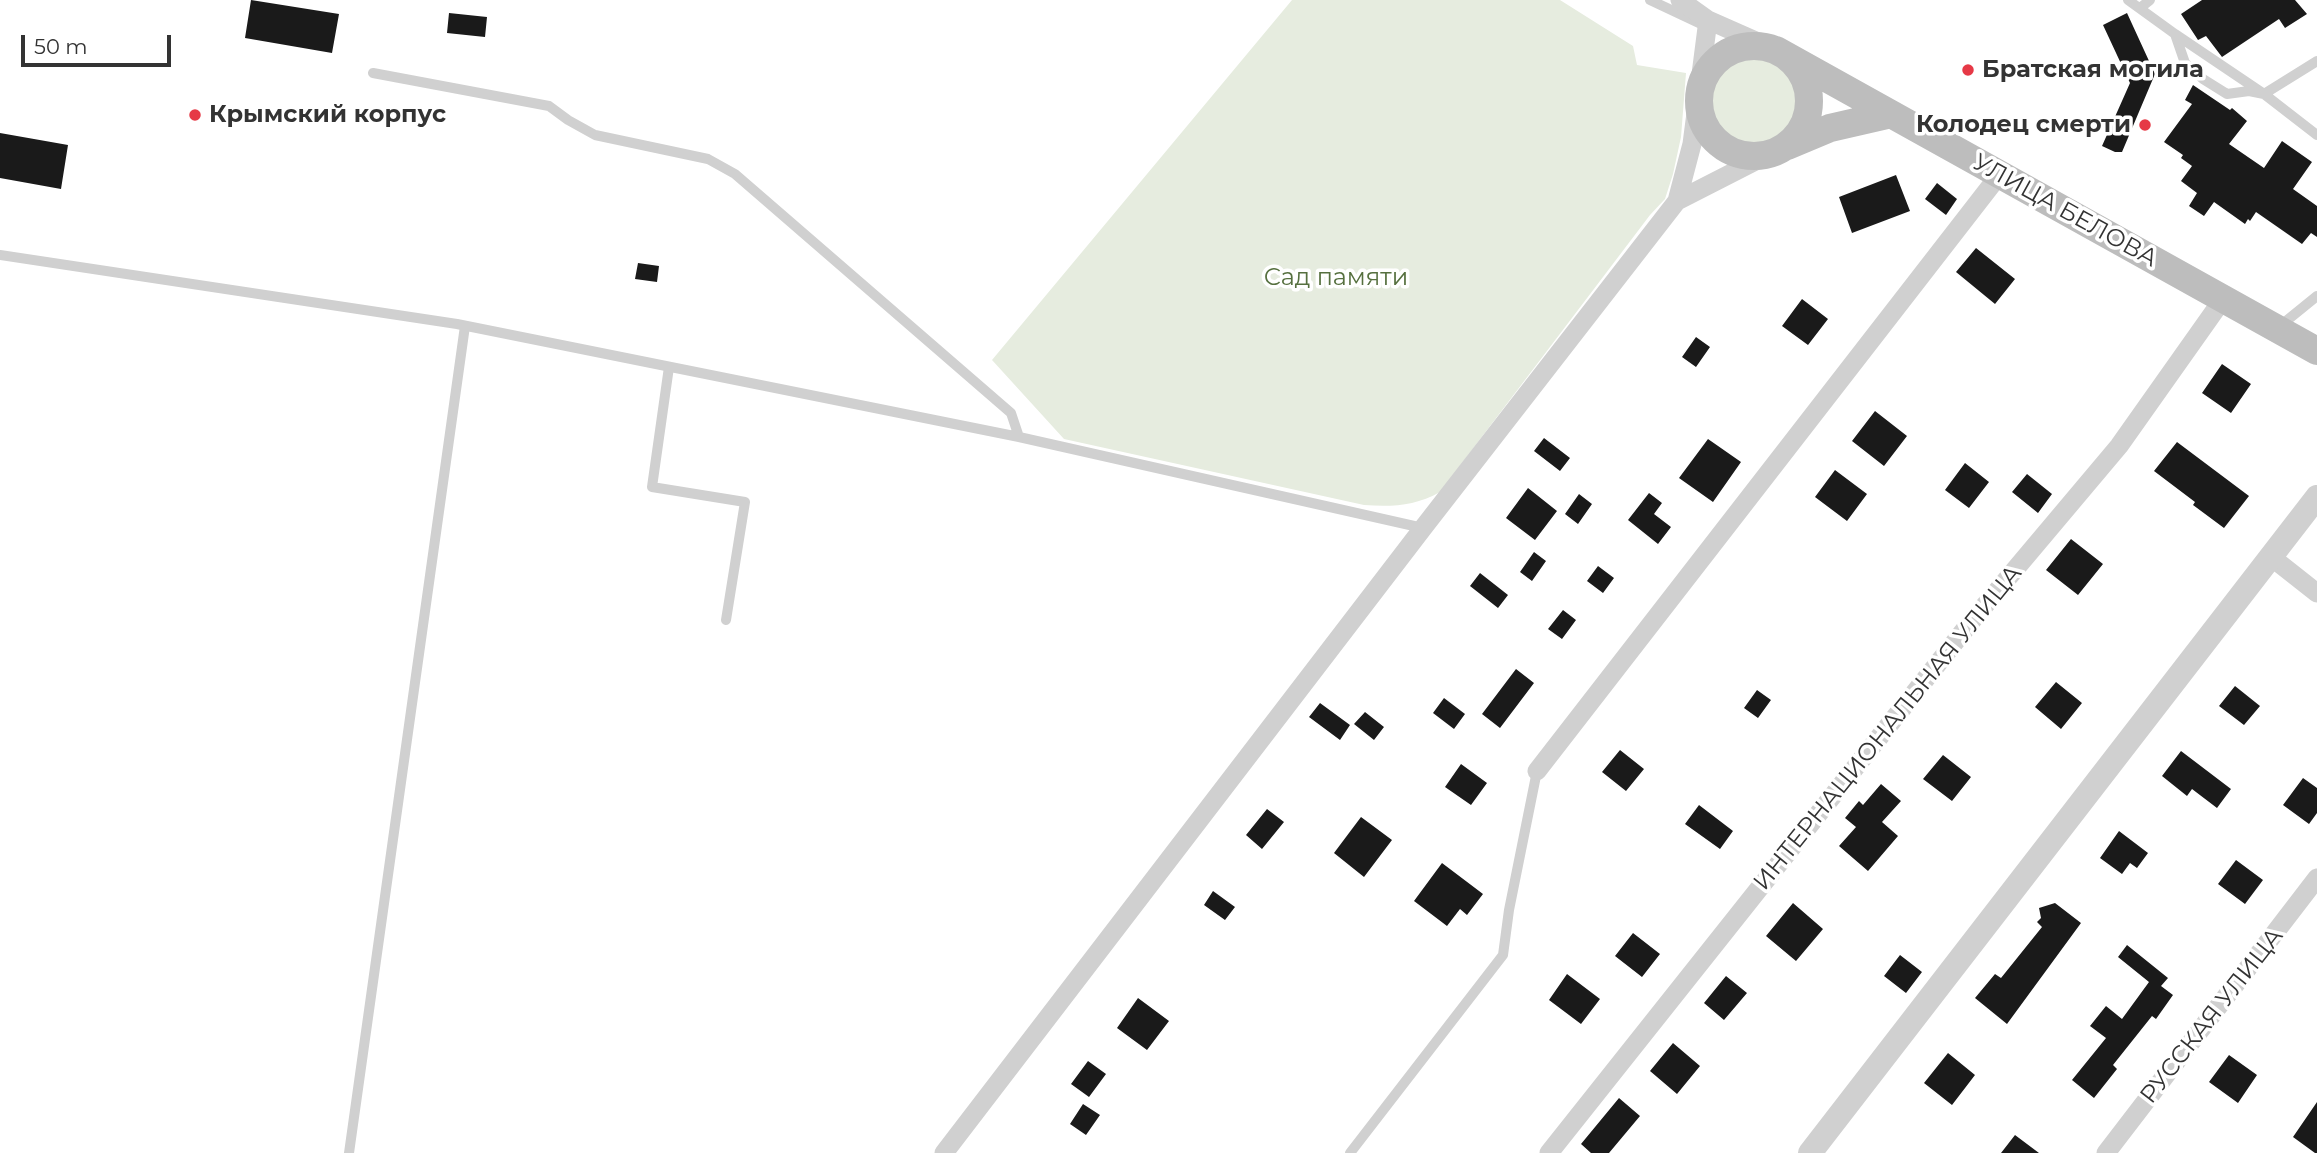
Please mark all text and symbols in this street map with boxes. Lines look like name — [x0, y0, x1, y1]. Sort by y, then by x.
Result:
scale bar — [24, 21, 175, 65]
text: 50 m — [34, 34, 88, 59]
place label: Братская могила — [1982, 56, 2204, 84]
marker: Братская могила — [1960, 62, 1976, 78]
place label: Крымский корпус — [209, 101, 446, 129]
marker: Крымский корпус — [187, 107, 203, 123]
place label: Колодец смерти — [1916, 111, 2131, 139]
marker: Колодец смерти — [2137, 117, 2153, 133]
street label: УЛИЦА БЕЛОВА — [1968, 148, 2162, 274]
park label: Сад памяти — [1264, 264, 1408, 292]
street label: ИНТЕРНАЦИОНАЛЬНАЯ УЛИЦА — [1748, 560, 2028, 896]
street label: РУССКАЯ УЛИЦА — [2135, 923, 2289, 1109]

